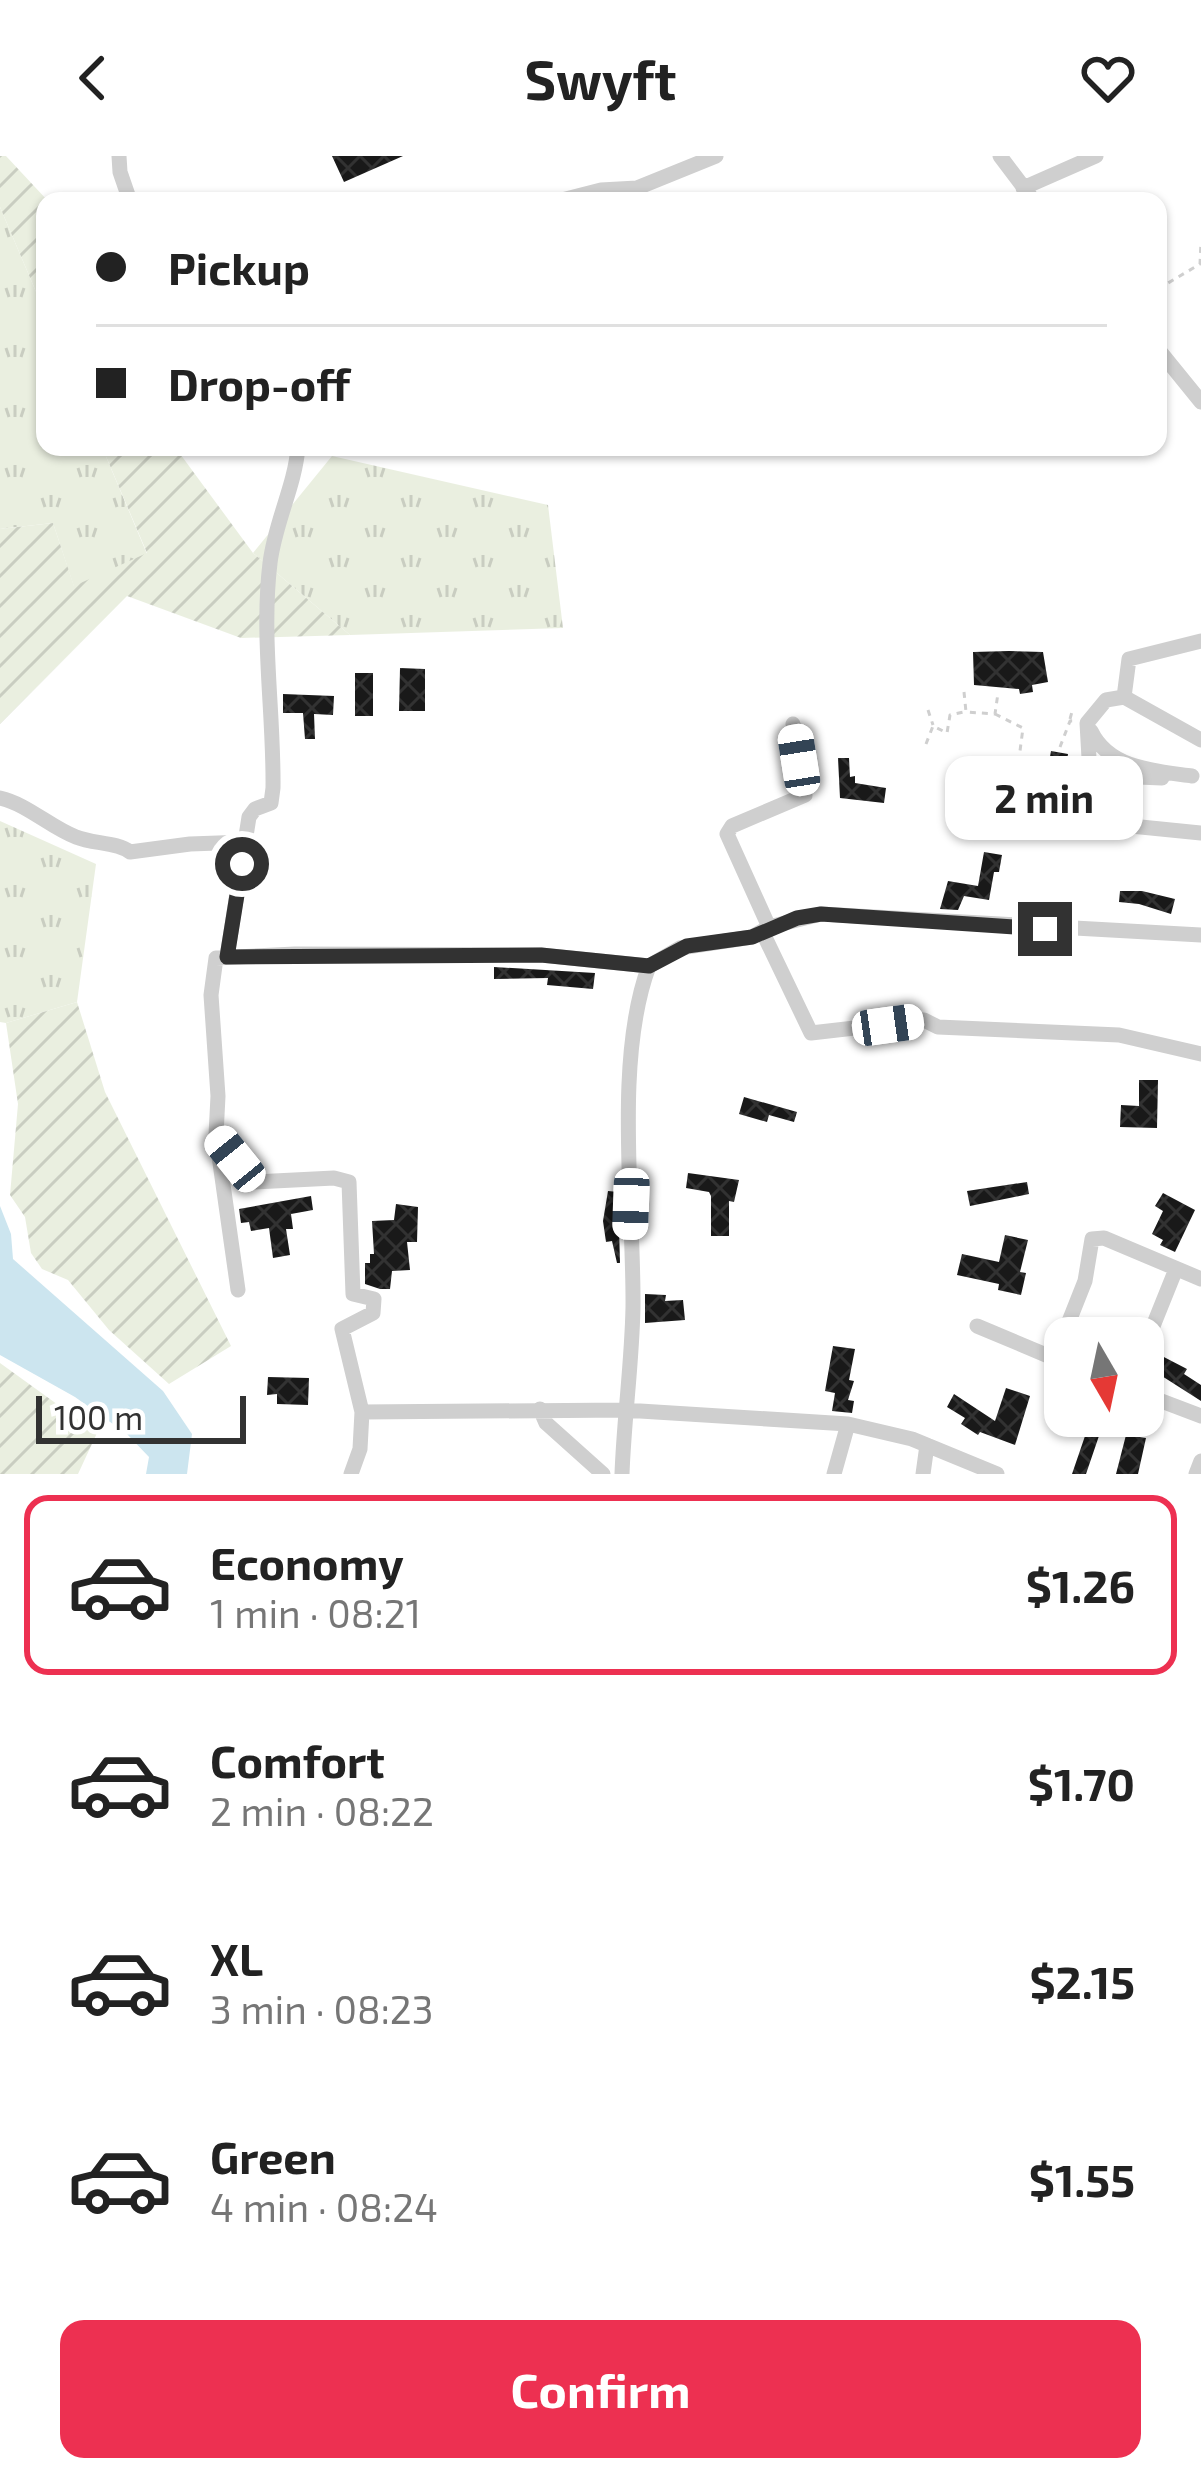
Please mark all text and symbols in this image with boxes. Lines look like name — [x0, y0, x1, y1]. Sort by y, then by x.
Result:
icon: back — [60, 45, 126, 111]
icon: heart — [1075, 45, 1141, 111]
text: Swyft — [525, 46, 676, 111]
text: Pickup — [168, 240, 310, 294]
text: Drop-off — [168, 356, 350, 410]
car — [776, 722, 822, 798]
callout: 2 min — [946, 755, 1144, 839]
text: 2 min — [994, 774, 1094, 821]
route start — [215, 837, 269, 891]
route end — [1018, 902, 1072, 956]
car — [850, 1002, 926, 1048]
car — [198, 1120, 272, 1198]
car — [612, 1167, 650, 1241]
north arrow — [1044, 1317, 1164, 1437]
map controls — [1044, 1317, 1164, 1437]
scale bar — [36, 1390, 246, 1443]
text: 100 m — [54, 1397, 143, 1437]
icon: car — [66, 1531, 174, 1639]
text: Economy — [210, 1535, 404, 1589]
text: $1.26 — [1026, 1558, 1135, 1612]
text: 1 min · 08:21 — [210, 1589, 421, 1636]
icon: car — [66, 1729, 174, 1837]
text: Comfort — [210, 1733, 385, 1787]
text: $1.70 — [1028, 1756, 1135, 1810]
text: 2 min · 08:22 — [210, 1787, 434, 1834]
icon: car — [66, 1927, 174, 2035]
text: XL — [210, 1931, 263, 1985]
text: $2.15 — [1029, 1954, 1135, 2008]
text: 3 min · 08:23 — [210, 1985, 433, 2032]
icon: car — [66, 2125, 174, 2233]
text: Green — [210, 2129, 336, 2183]
text: $1.55 — [1029, 2152, 1135, 2206]
text: 4 min · 08:24 — [210, 2183, 438, 2230]
button: Confirm — [60, 2320, 1141, 2458]

